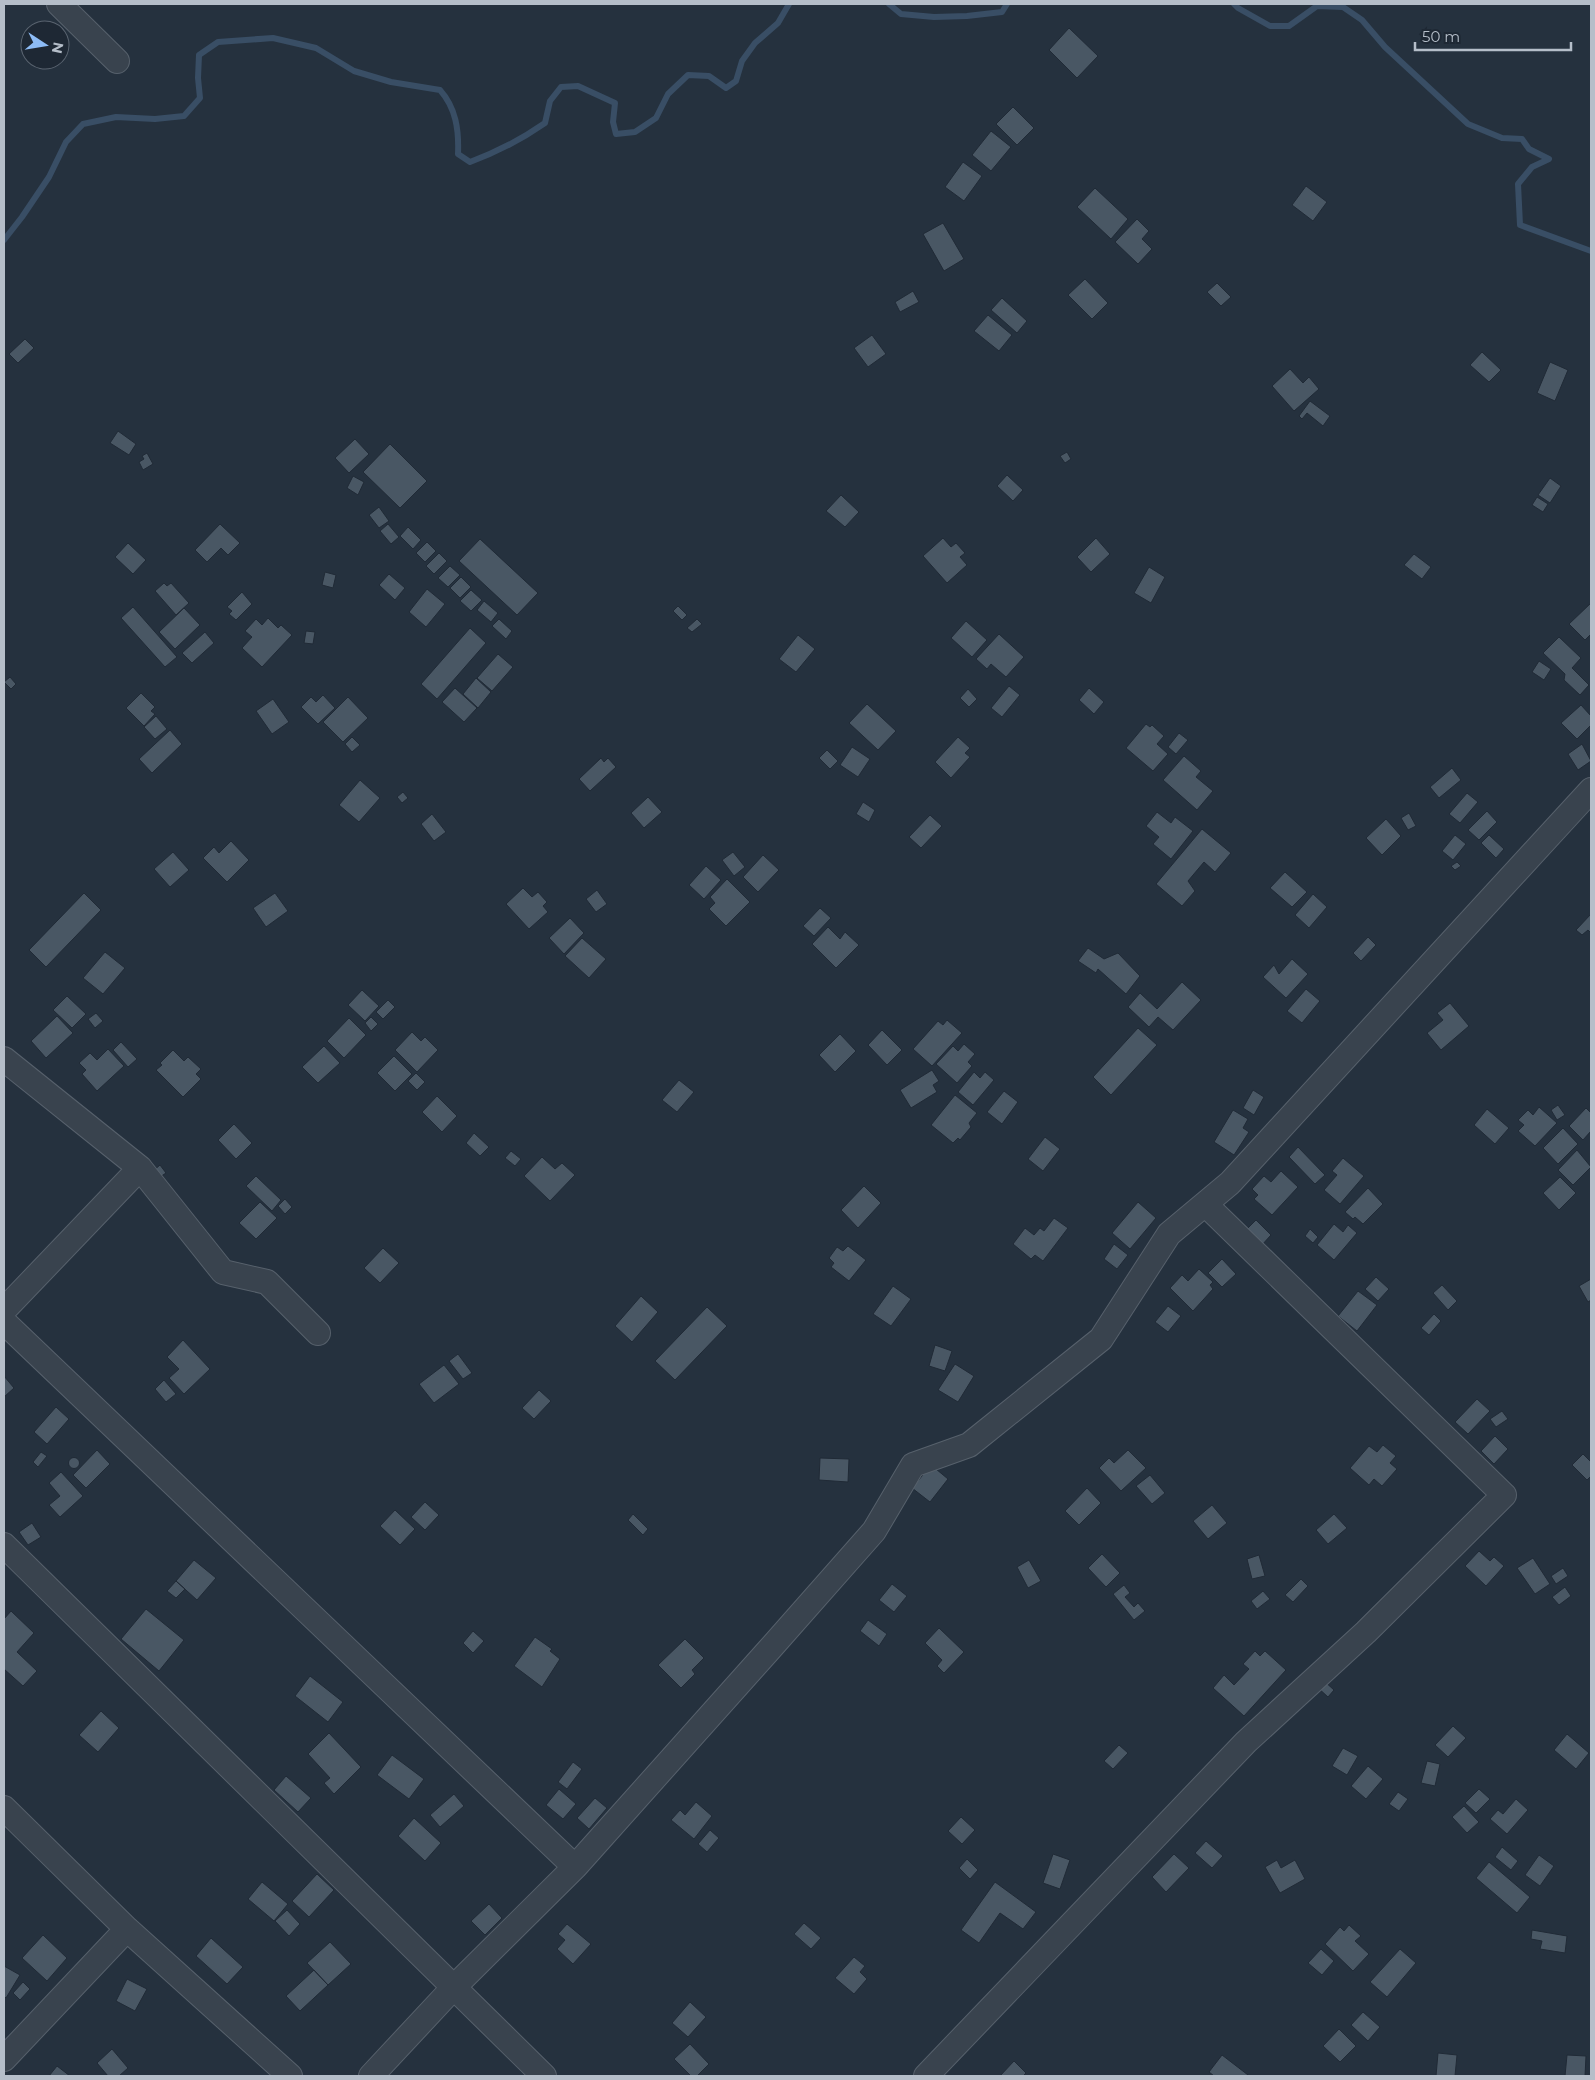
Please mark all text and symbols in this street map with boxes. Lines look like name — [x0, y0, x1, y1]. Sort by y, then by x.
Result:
north arrow — [20, 20, 70, 70]
scale bar — [1415, 20, 1571, 52]
text: 50 m — [1422, 27, 1460, 46]
text: N — [48, 40, 68, 55]

